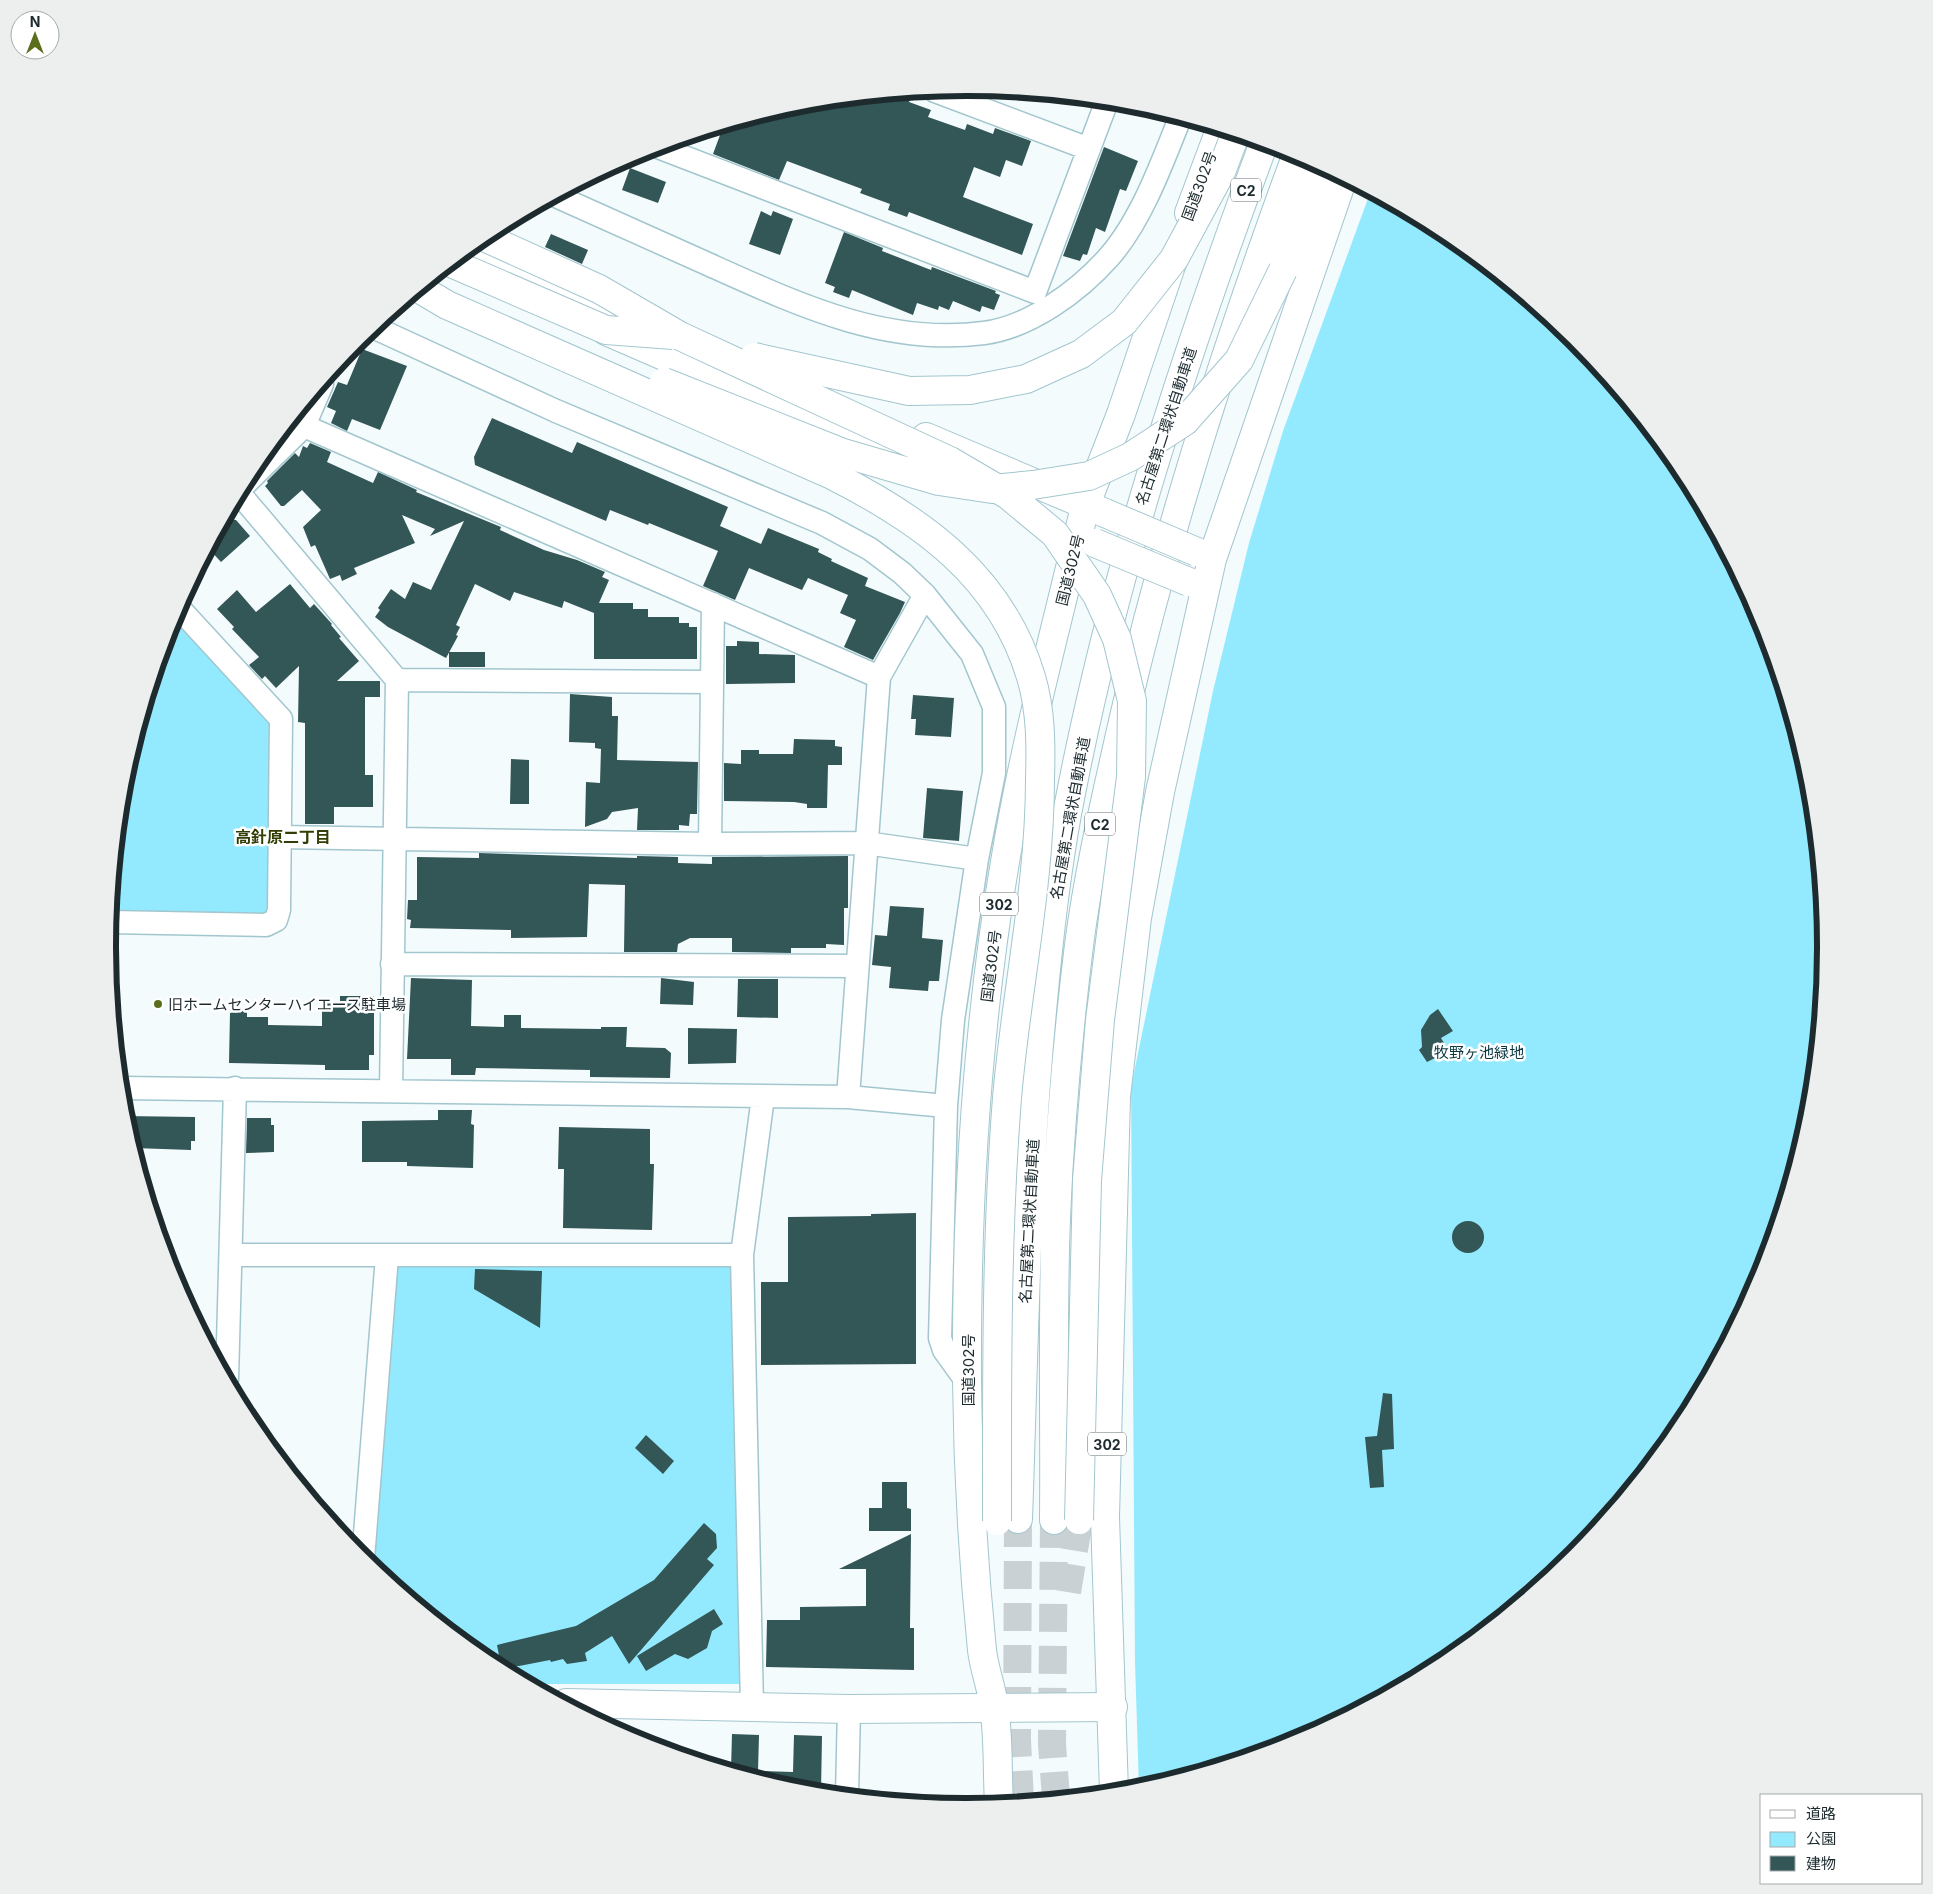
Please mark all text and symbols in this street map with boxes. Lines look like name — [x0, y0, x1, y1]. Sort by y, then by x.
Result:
north arrow — [10, 10, 60, 60]
text: N — [30, 13, 40, 30]
street label: 国道302号 — [1178, 149, 1220, 223]
road number: C2 — [1231, 178, 1261, 202]
street label: 名古屋第二環状自動車道 — [1131, 345, 1201, 507]
street label: 国道302号 — [1052, 532, 1088, 608]
street label: 名古屋第二環状自動車道 — [1046, 735, 1094, 901]
road number: C2 — [1085, 812, 1115, 836]
district label: 高針原二丁目 — [235, 827, 331, 847]
road number: 302 — [980, 892, 1018, 916]
street label: 国道302号 — [977, 929, 1005, 1003]
place label: 旧ホームセンターハイエース駐車場 — [168, 995, 406, 1014]
marker: 旧ホームセンターハイエース駐車場 — [152, 998, 164, 1010]
park label: 牧野ヶ池緑地 — [1434, 1043, 1524, 1062]
street label: 名古屋第二環状自動車道 — [1015, 1138, 1043, 1304]
street label: 国道302号 — [959, 1334, 978, 1406]
road number: 302 — [1088, 1432, 1126, 1456]
legend — [1760, 1794, 1923, 1884]
text: 道路 — [1806, 1804, 1836, 1823]
text: 公園 — [1806, 1829, 1836, 1848]
text: 建物 — [1806, 1854, 1836, 1873]

